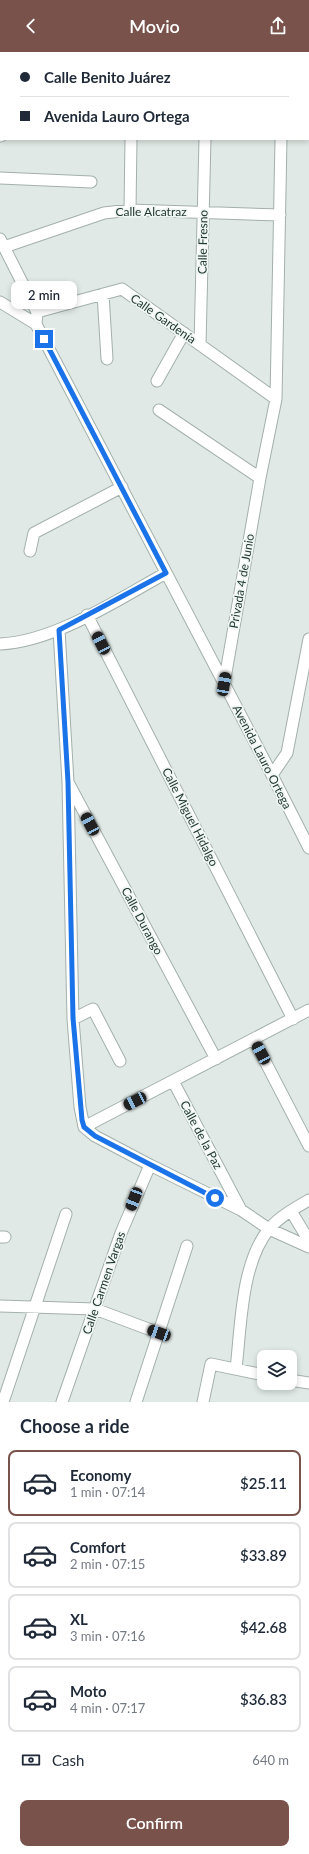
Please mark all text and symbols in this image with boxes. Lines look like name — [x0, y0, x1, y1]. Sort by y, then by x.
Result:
icon: back — [20, 15, 42, 37]
text: Movio — [129, 15, 180, 37]
icon: share — [267, 15, 289, 37]
text: Calle Benito Juárez — [44, 68, 171, 86]
text: Avenida Lauro Ortega — [44, 107, 190, 125]
street label: Calle Alcatraz — [115, 204, 187, 219]
street label: Calle Fresno — [194, 209, 211, 274]
callout: 2 min — [11, 281, 77, 309]
text: 2 min — [28, 287, 60, 303]
street label: Calle Gardenía — [128, 291, 199, 347]
route end — [35, 330, 53, 348]
street label: Privada 4 de Junio — [226, 532, 257, 629]
car — [90, 630, 112, 656]
car — [216, 671, 232, 697]
street label: Avenida Lauro Ortega — [230, 702, 295, 811]
street label: Calle Miguel Hidalgo — [159, 765, 222, 869]
car — [79, 811, 101, 837]
street label: Calle Durango — [118, 884, 167, 957]
car — [250, 1040, 272, 1066]
car — [122, 1090, 148, 1112]
street label: Calle de la Paz — [177, 1098, 226, 1172]
car — [124, 1186, 144, 1212]
route start — [206, 1189, 224, 1207]
street label: Calle Carmen Vargas — [79, 1229, 128, 1336]
car — [146, 1323, 172, 1343]
map controls — [257, 1350, 297, 1390]
button: layers — [257, 1350, 297, 1390]
text: Choose a ride — [20, 1415, 129, 1437]
icon: car — [22, 1465, 58, 1501]
text: Economy — [70, 1466, 131, 1484]
text: $25.11 — [240, 1474, 287, 1492]
text: 1 min · 07:14 — [70, 1484, 145, 1500]
icon: car — [22, 1537, 58, 1573]
text: Comfort — [70, 1538, 126, 1556]
text: $33.89 — [240, 1546, 287, 1564]
text: 2 min · 07:15 — [70, 1556, 145, 1572]
icon: car — [22, 1609, 58, 1645]
text: XL — [70, 1610, 88, 1628]
text: $42.68 — [240, 1618, 287, 1636]
text: 3 min · 07:16 — [70, 1628, 145, 1644]
icon: car — [22, 1681, 58, 1717]
text: Moto — [70, 1682, 107, 1700]
text: $36.83 — [240, 1690, 287, 1708]
text: 4 min · 07:17 — [70, 1700, 145, 1716]
icon: cash — [20, 1749, 42, 1771]
text: Cash — [52, 1751, 84, 1769]
text: 640 m — [252, 1752, 289, 1768]
button: Confirm — [20, 1800, 289, 1846]

